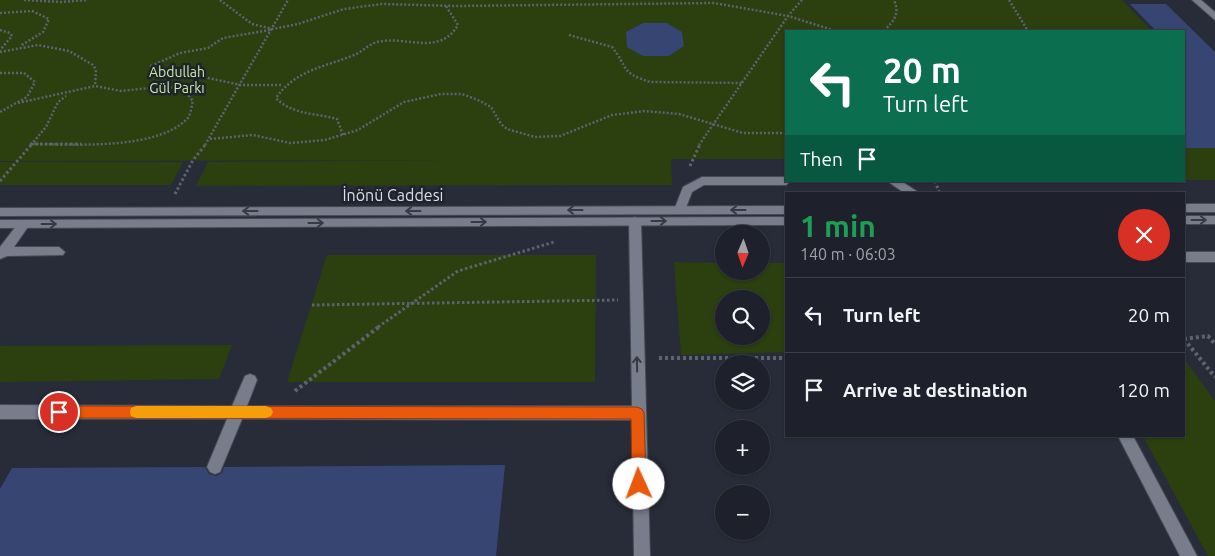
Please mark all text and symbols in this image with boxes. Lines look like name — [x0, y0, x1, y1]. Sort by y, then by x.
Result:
icon: left — [800, 50, 865, 115]
text: 20 m — [883, 50, 961, 90]
park label: Abdullah Gül Parkı — [149, 64, 205, 96]
text: Turn left — [883, 91, 968, 116]
icon: arrive — [853, 145, 881, 173]
text: Then — [800, 148, 843, 170]
street label: İnönü Caddesi — [343, 186, 443, 204]
one-way arrow — [567, 205, 584, 215]
one-way arrow — [730, 205, 746, 215]
one-way arrow — [242, 206, 258, 216]
one-way arrow — [405, 206, 421, 216]
text: 1 min — [800, 209, 876, 243]
button: close — [1118, 209, 1170, 261]
one-way arrow — [1191, 215, 1207, 225]
one-way arrow — [650, 216, 666, 226]
one-way arrow — [470, 217, 486, 227]
one-way arrow — [308, 218, 324, 228]
one-way arrow — [40, 219, 56, 229]
north arrow — [715, 225, 770, 280]
map controls — [715, 225, 770, 540]
text: 140 m · 06:03 — [800, 245, 896, 263]
button: search — [715, 290, 770, 345]
icon: left — [800, 301, 828, 329]
text: Turn left — [843, 304, 921, 326]
text: 20 m — [1128, 304, 1170, 326]
button: layers — [715, 355, 770, 410]
one-way arrow — [632, 357, 641, 373]
icon: arrive — [800, 376, 828, 404]
text: Arrive at destination — [843, 379, 1028, 401]
text: 120 m — [1117, 379, 1170, 401]
pin — [38, 391, 80, 433]
icon: arrive — [45, 398, 73, 426]
button: + — [715, 420, 770, 475]
position arrow — [612, 457, 664, 509]
button: − — [715, 485, 770, 540]

